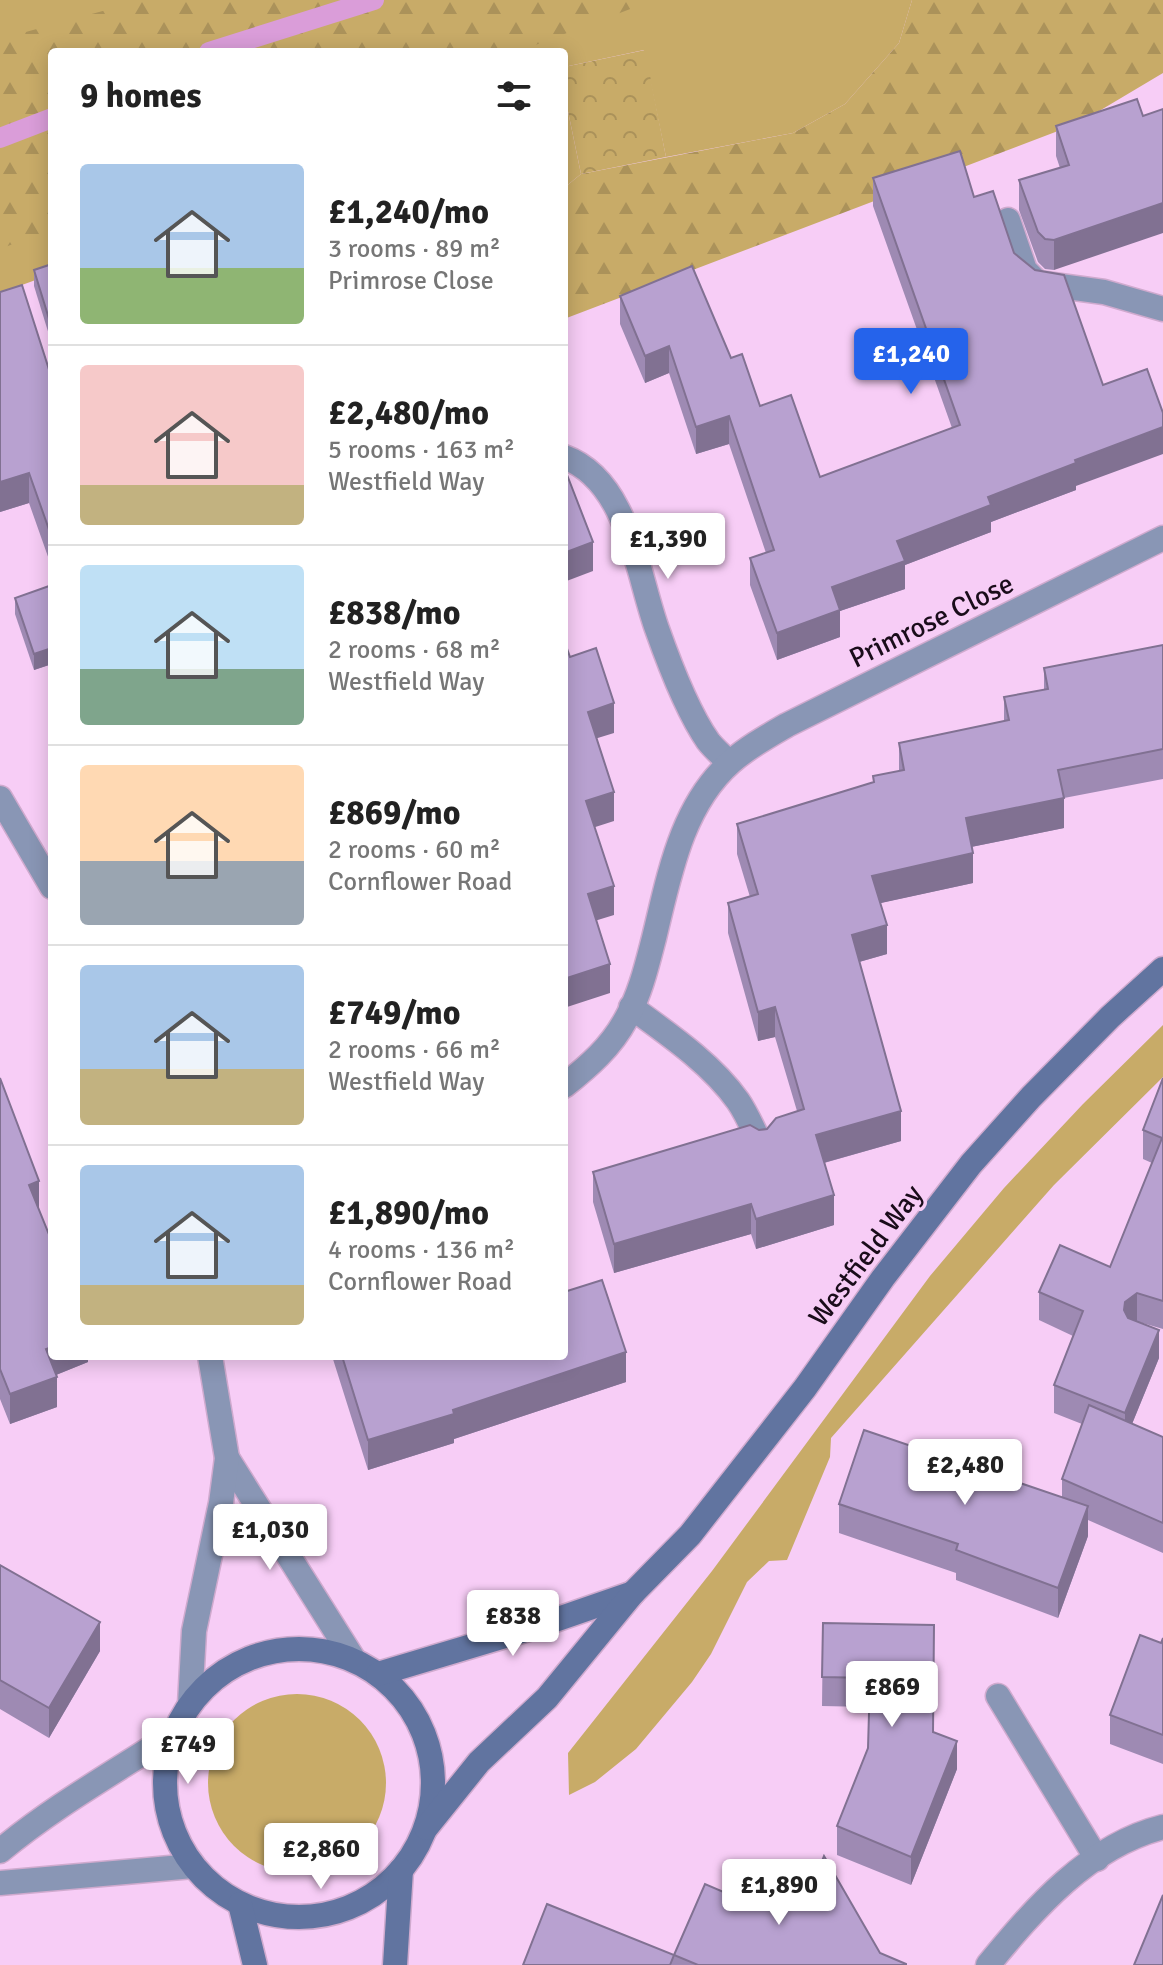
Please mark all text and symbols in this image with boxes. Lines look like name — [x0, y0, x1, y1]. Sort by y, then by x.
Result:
icon: filters — [492, 74, 536, 118]
text: 9 homes — [80, 75, 201, 117]
text: £1,240/mo — [328, 191, 489, 233]
icon: home — [144, 196, 240, 292]
text: 3 rooms · 89 m² — [328, 233, 501, 265]
text: Primrose Close — [328, 265, 494, 297]
pin: £1,240 — [846, 328, 976, 396]
text: £1,240 — [872, 338, 950, 370]
text: £2,480/mo — [328, 392, 489, 434]
icon: home — [144, 397, 240, 493]
text: 5 rooms · 163 m² — [328, 434, 515, 466]
text: Westfield Way — [328, 466, 484, 498]
pin: £1,390 — [603, 513, 733, 581]
text: £1,390 — [629, 523, 707, 555]
street label: Primrose Close — [844, 566, 1019, 675]
text: £838/mo — [328, 592, 461, 634]
icon: home — [144, 597, 240, 693]
text: 2 rooms · 68 m² — [328, 634, 501, 666]
text: Westfield Way — [328, 666, 484, 698]
text: £869/mo — [328, 792, 461, 834]
icon: home — [144, 797, 240, 893]
text: 2 rooms · 60 m² — [328, 834, 501, 866]
text: Cornflower Road — [328, 866, 512, 898]
text: £749/mo — [328, 992, 461, 1034]
icon: home — [144, 997, 240, 1093]
text: 2 rooms · 66 m² — [328, 1034, 501, 1066]
text: Westfield Way — [328, 1066, 484, 1098]
street label: Westfield Way — [802, 1178, 930, 1333]
text: £1,890/mo — [328, 1192, 489, 1234]
icon: home — [144, 1197, 240, 1293]
text: 4 rooms · 136 m² — [328, 1234, 515, 1266]
text: Cornflower Road — [328, 1266, 512, 1298]
pin: £2,480 — [900, 1439, 1030, 1507]
text: £2,480 — [926, 1449, 1004, 1481]
pin: £1,030 — [205, 1504, 335, 1572]
text: £1,030 — [231, 1514, 309, 1546]
pin: £838 — [466, 1590, 560, 1658]
text: £838 — [485, 1600, 541, 1632]
pin: £869 — [845, 1661, 939, 1729]
text: £869 — [864, 1671, 920, 1703]
pin: £749 — [141, 1718, 235, 1786]
text: £749 — [160, 1728, 216, 1760]
pin: £2,860 — [256, 1823, 386, 1891]
text: £2,860 — [282, 1833, 360, 1865]
pin: £1,890 — [714, 1859, 844, 1927]
text: £1,890 — [740, 1869, 818, 1901]

